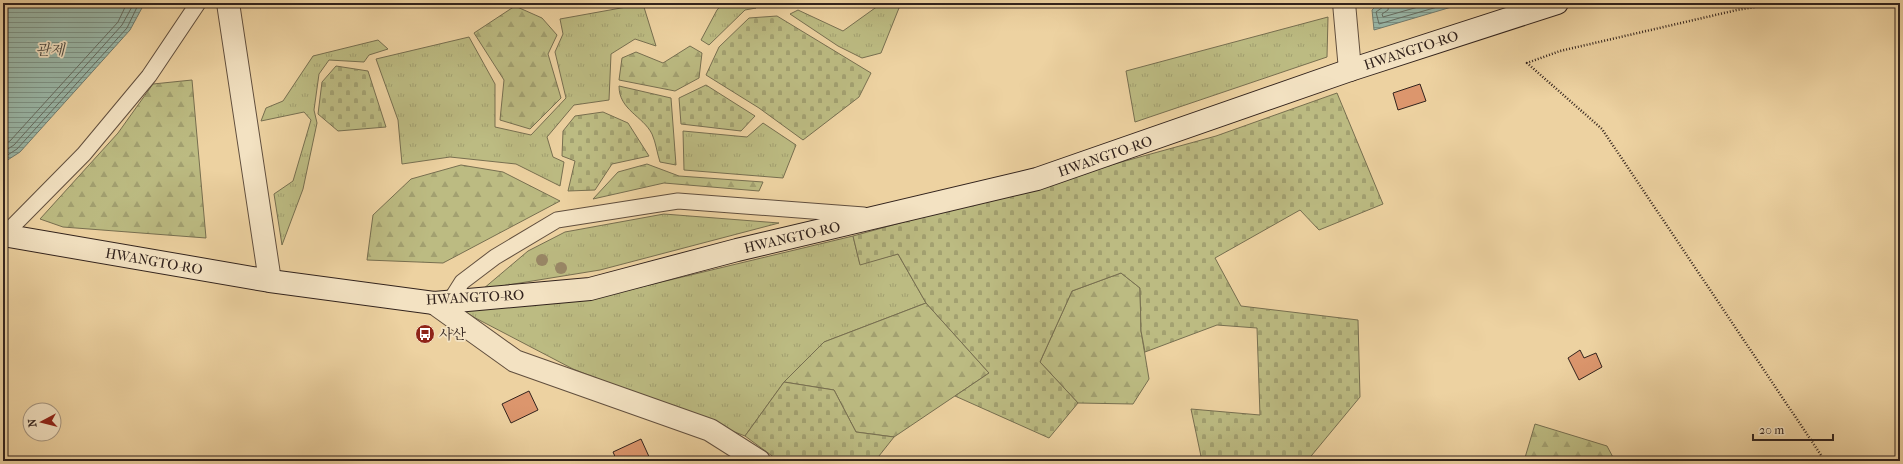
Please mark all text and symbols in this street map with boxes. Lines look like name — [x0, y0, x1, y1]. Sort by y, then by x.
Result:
street label: HWANGTO-RO — [1362, 27, 1461, 74]
water label: 관제 — [36, 41, 66, 59]
street label: HWANGTO-RO — [1056, 132, 1154, 181]
street label: HWANGTO-RO — [742, 218, 842, 257]
street label: HWANGTO-RO — [104, 245, 204, 278]
street label: HWANGTO-RO — [425, 286, 525, 309]
bus stop icon: 사산 — [414, 323, 436, 345]
place label: 사산 — [439, 326, 467, 343]
north arrow — [22, 402, 62, 442]
scale bar — [1753, 416, 1833, 442]
text: N — [26, 418, 40, 428]
text: 20 m — [1759, 423, 1784, 437]

